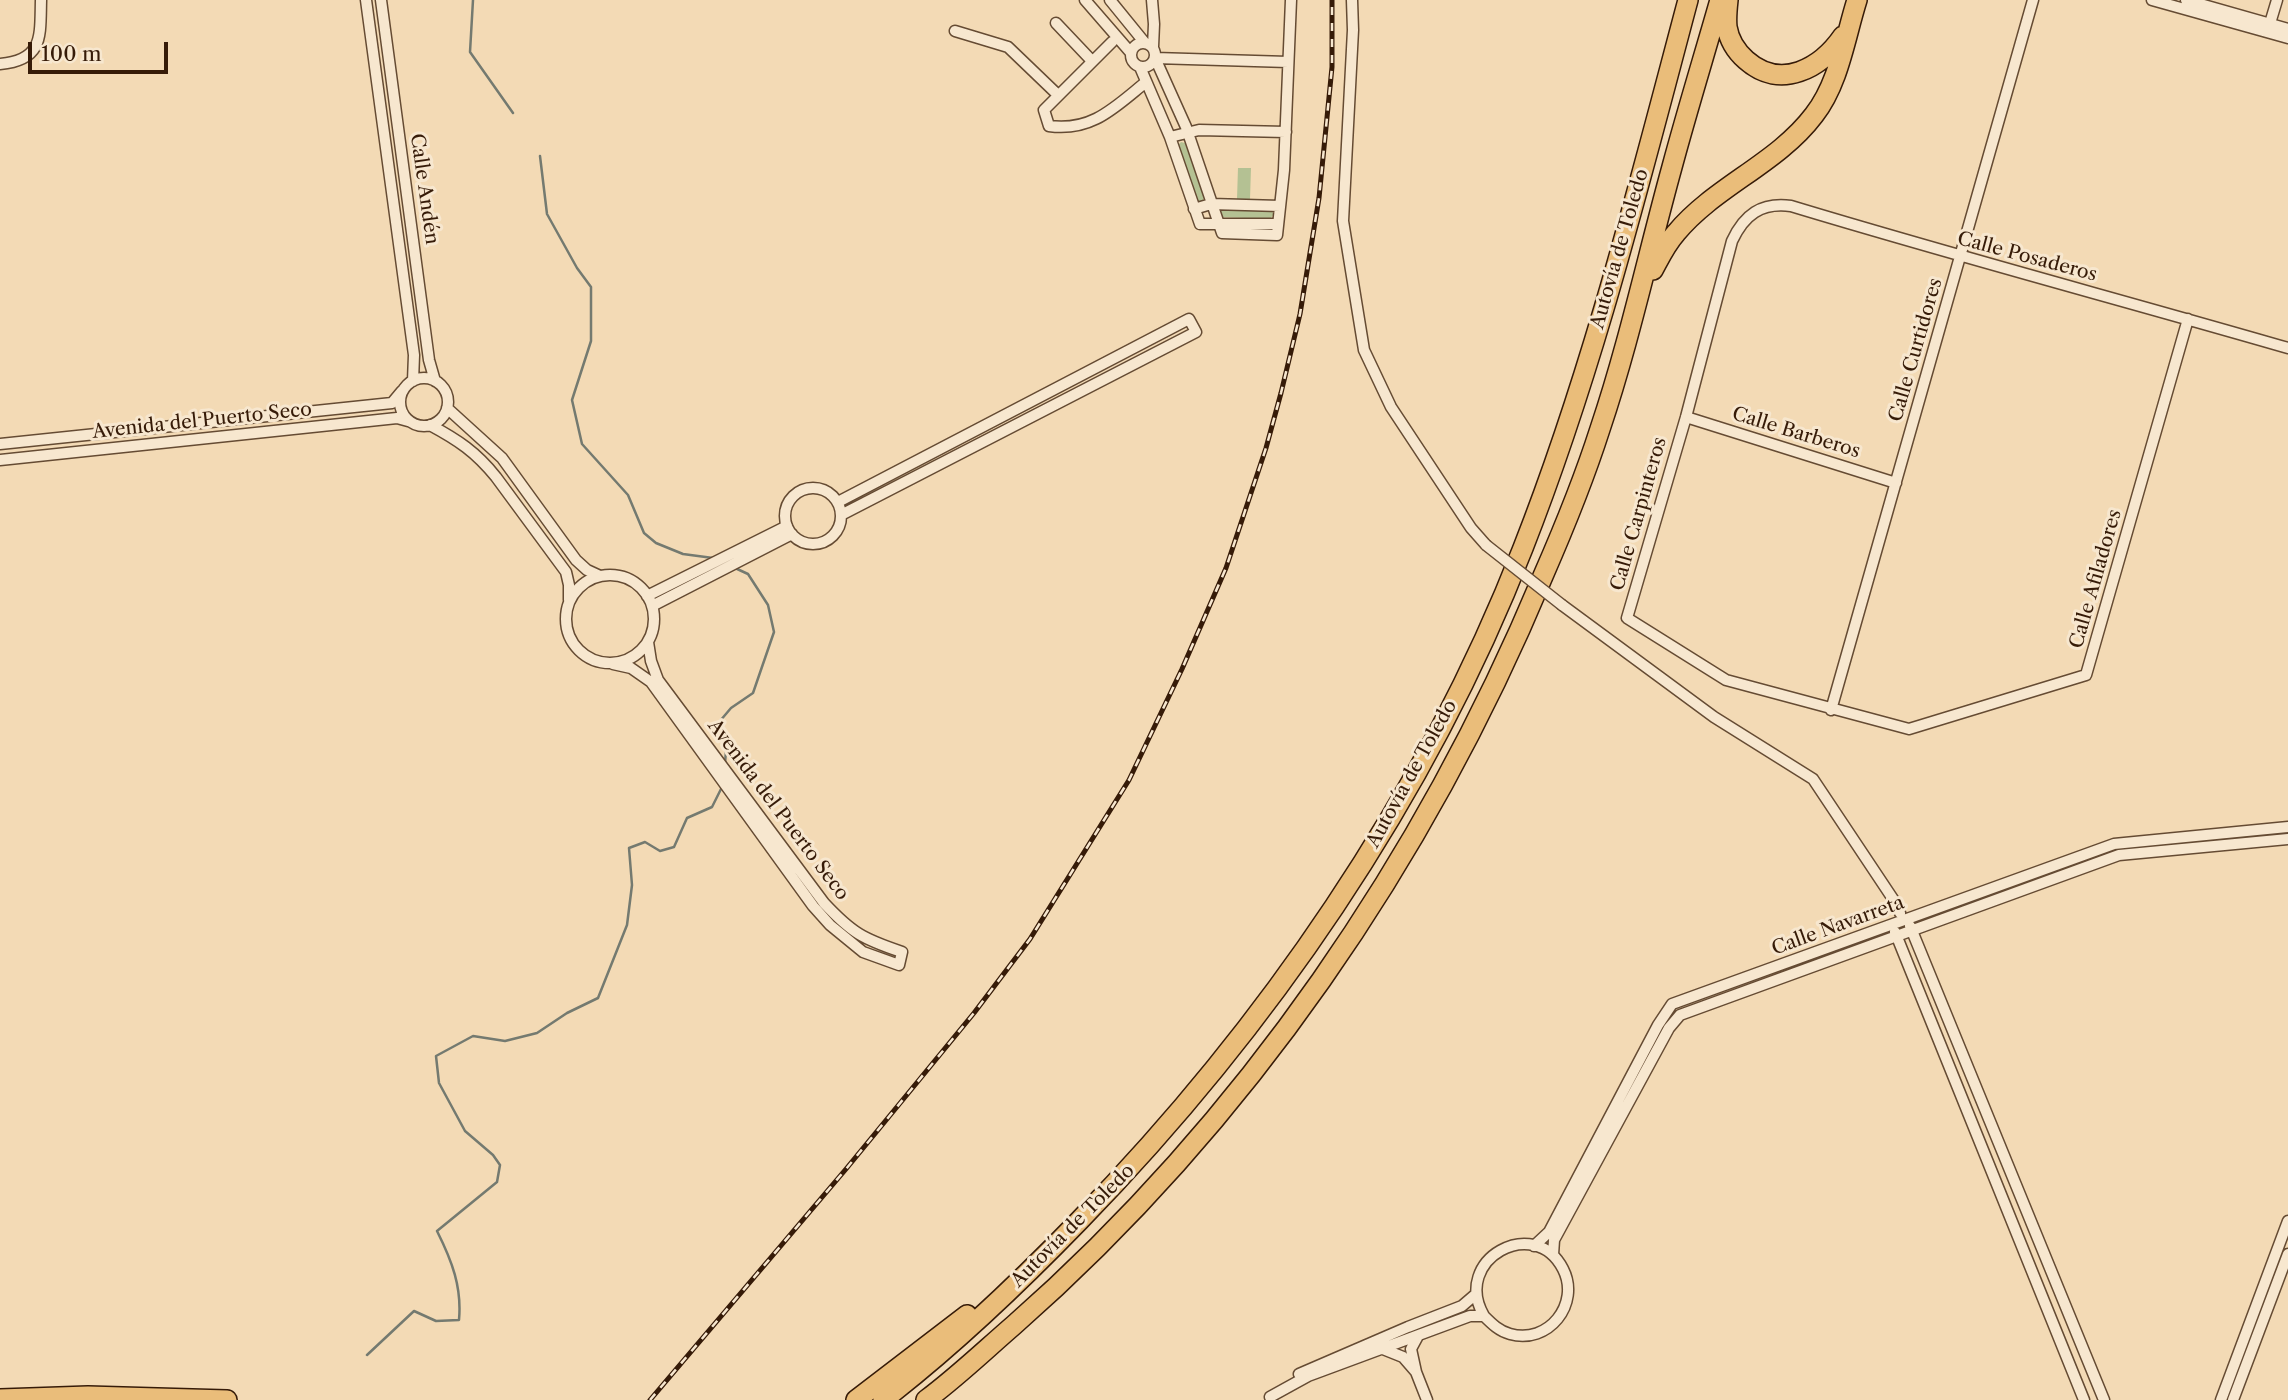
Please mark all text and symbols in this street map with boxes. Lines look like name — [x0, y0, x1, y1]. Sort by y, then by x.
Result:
scale bar — [32, 28, 172, 72]
text: 100 m — [41, 41, 102, 66]
street label: Calle Andén — [405, 132, 443, 246]
street label: Autovía de Toledo — [1586, 166, 1654, 332]
street label: Calle Posaderos — [1955, 227, 2099, 287]
street label: Calle Curtidores — [1885, 276, 1947, 424]
street label: Avenida del Puerto Seco — [91, 398, 313, 444]
street label: Calle Barberos — [1729, 403, 1863, 463]
street label: Calle Carpinteros — [1606, 435, 1672, 593]
street label: Calle Afiladores — [2065, 507, 2127, 651]
street label: Autovía de Toledo — [1362, 696, 1462, 852]
street label: Avenida del Puerto Seco — [703, 715, 853, 905]
street label: Calle Navarreta — [1769, 891, 1907, 961]
street label: Autovía de Toledo — [1007, 1160, 1139, 1292]

